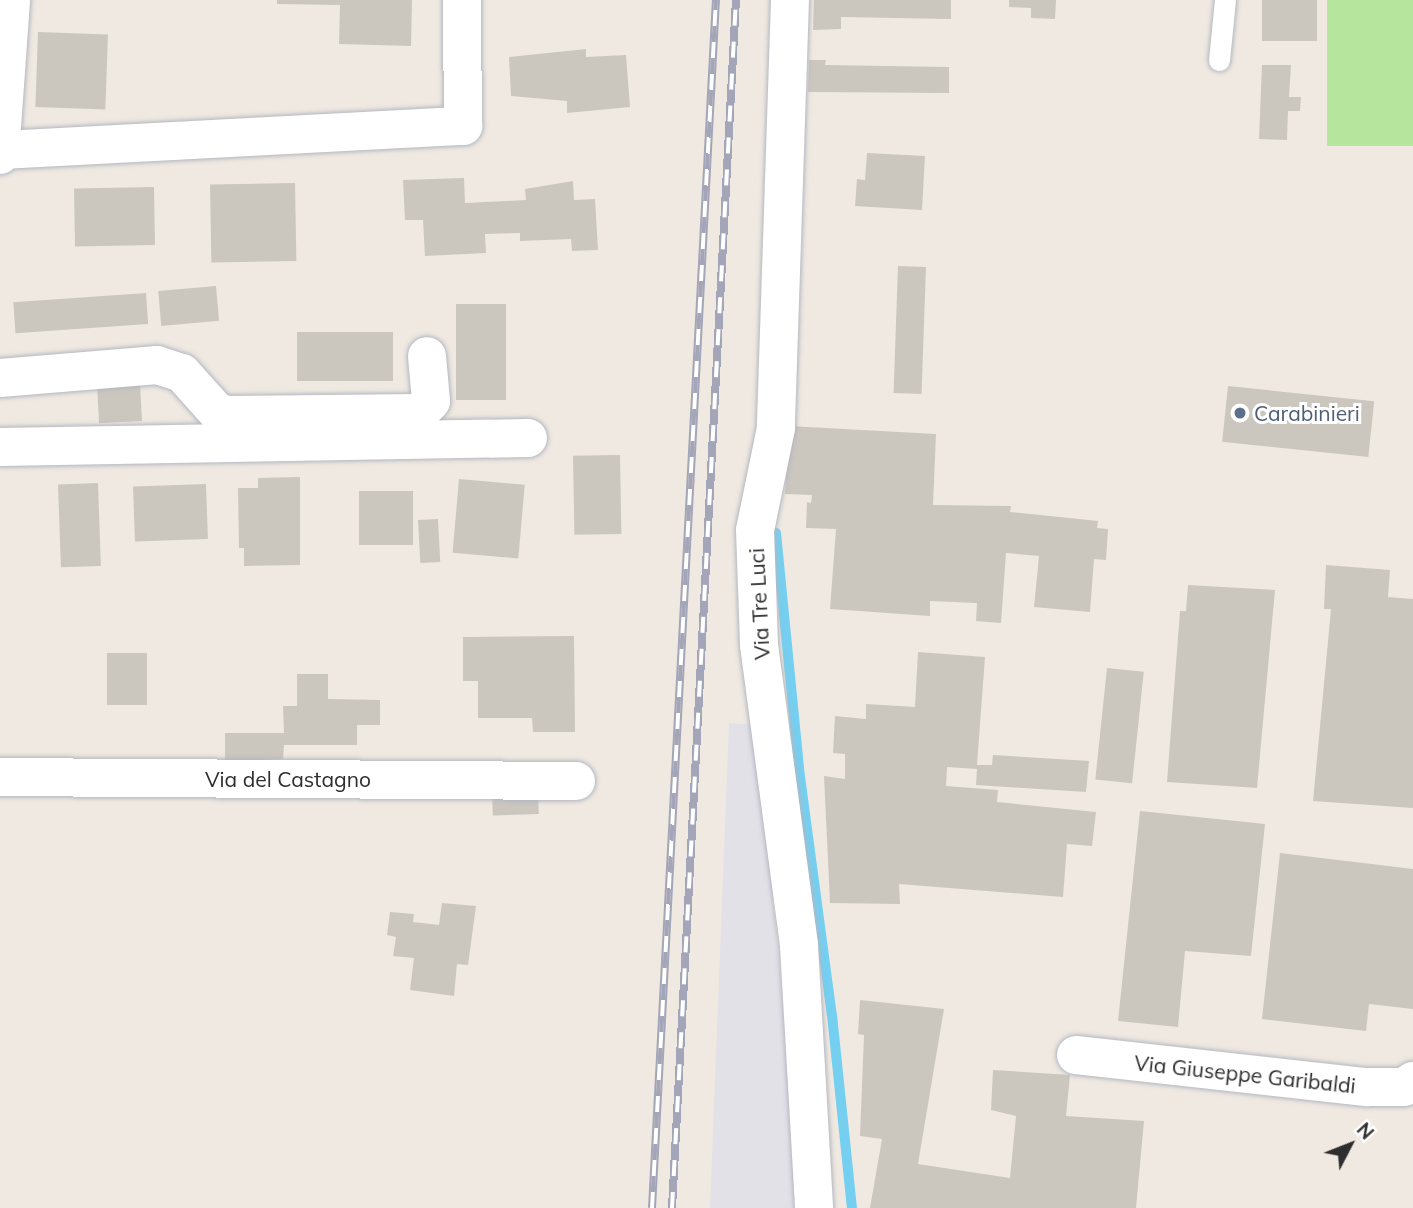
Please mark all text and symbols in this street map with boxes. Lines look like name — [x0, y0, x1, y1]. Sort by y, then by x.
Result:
place label: Carabinieri — [1254, 400, 1360, 426]
marker: Carabinieri — [1232, 405, 1248, 421]
street label: Via Tre Luci — [743, 547, 775, 661]
street label: Via del Castagno — [205, 766, 371, 792]
street label: Via Giuseppe Garibaldi — [1133, 1050, 1357, 1098]
north arrow — [1315, 1110, 1385, 1180]
text: N — [1352, 1118, 1379, 1144]

